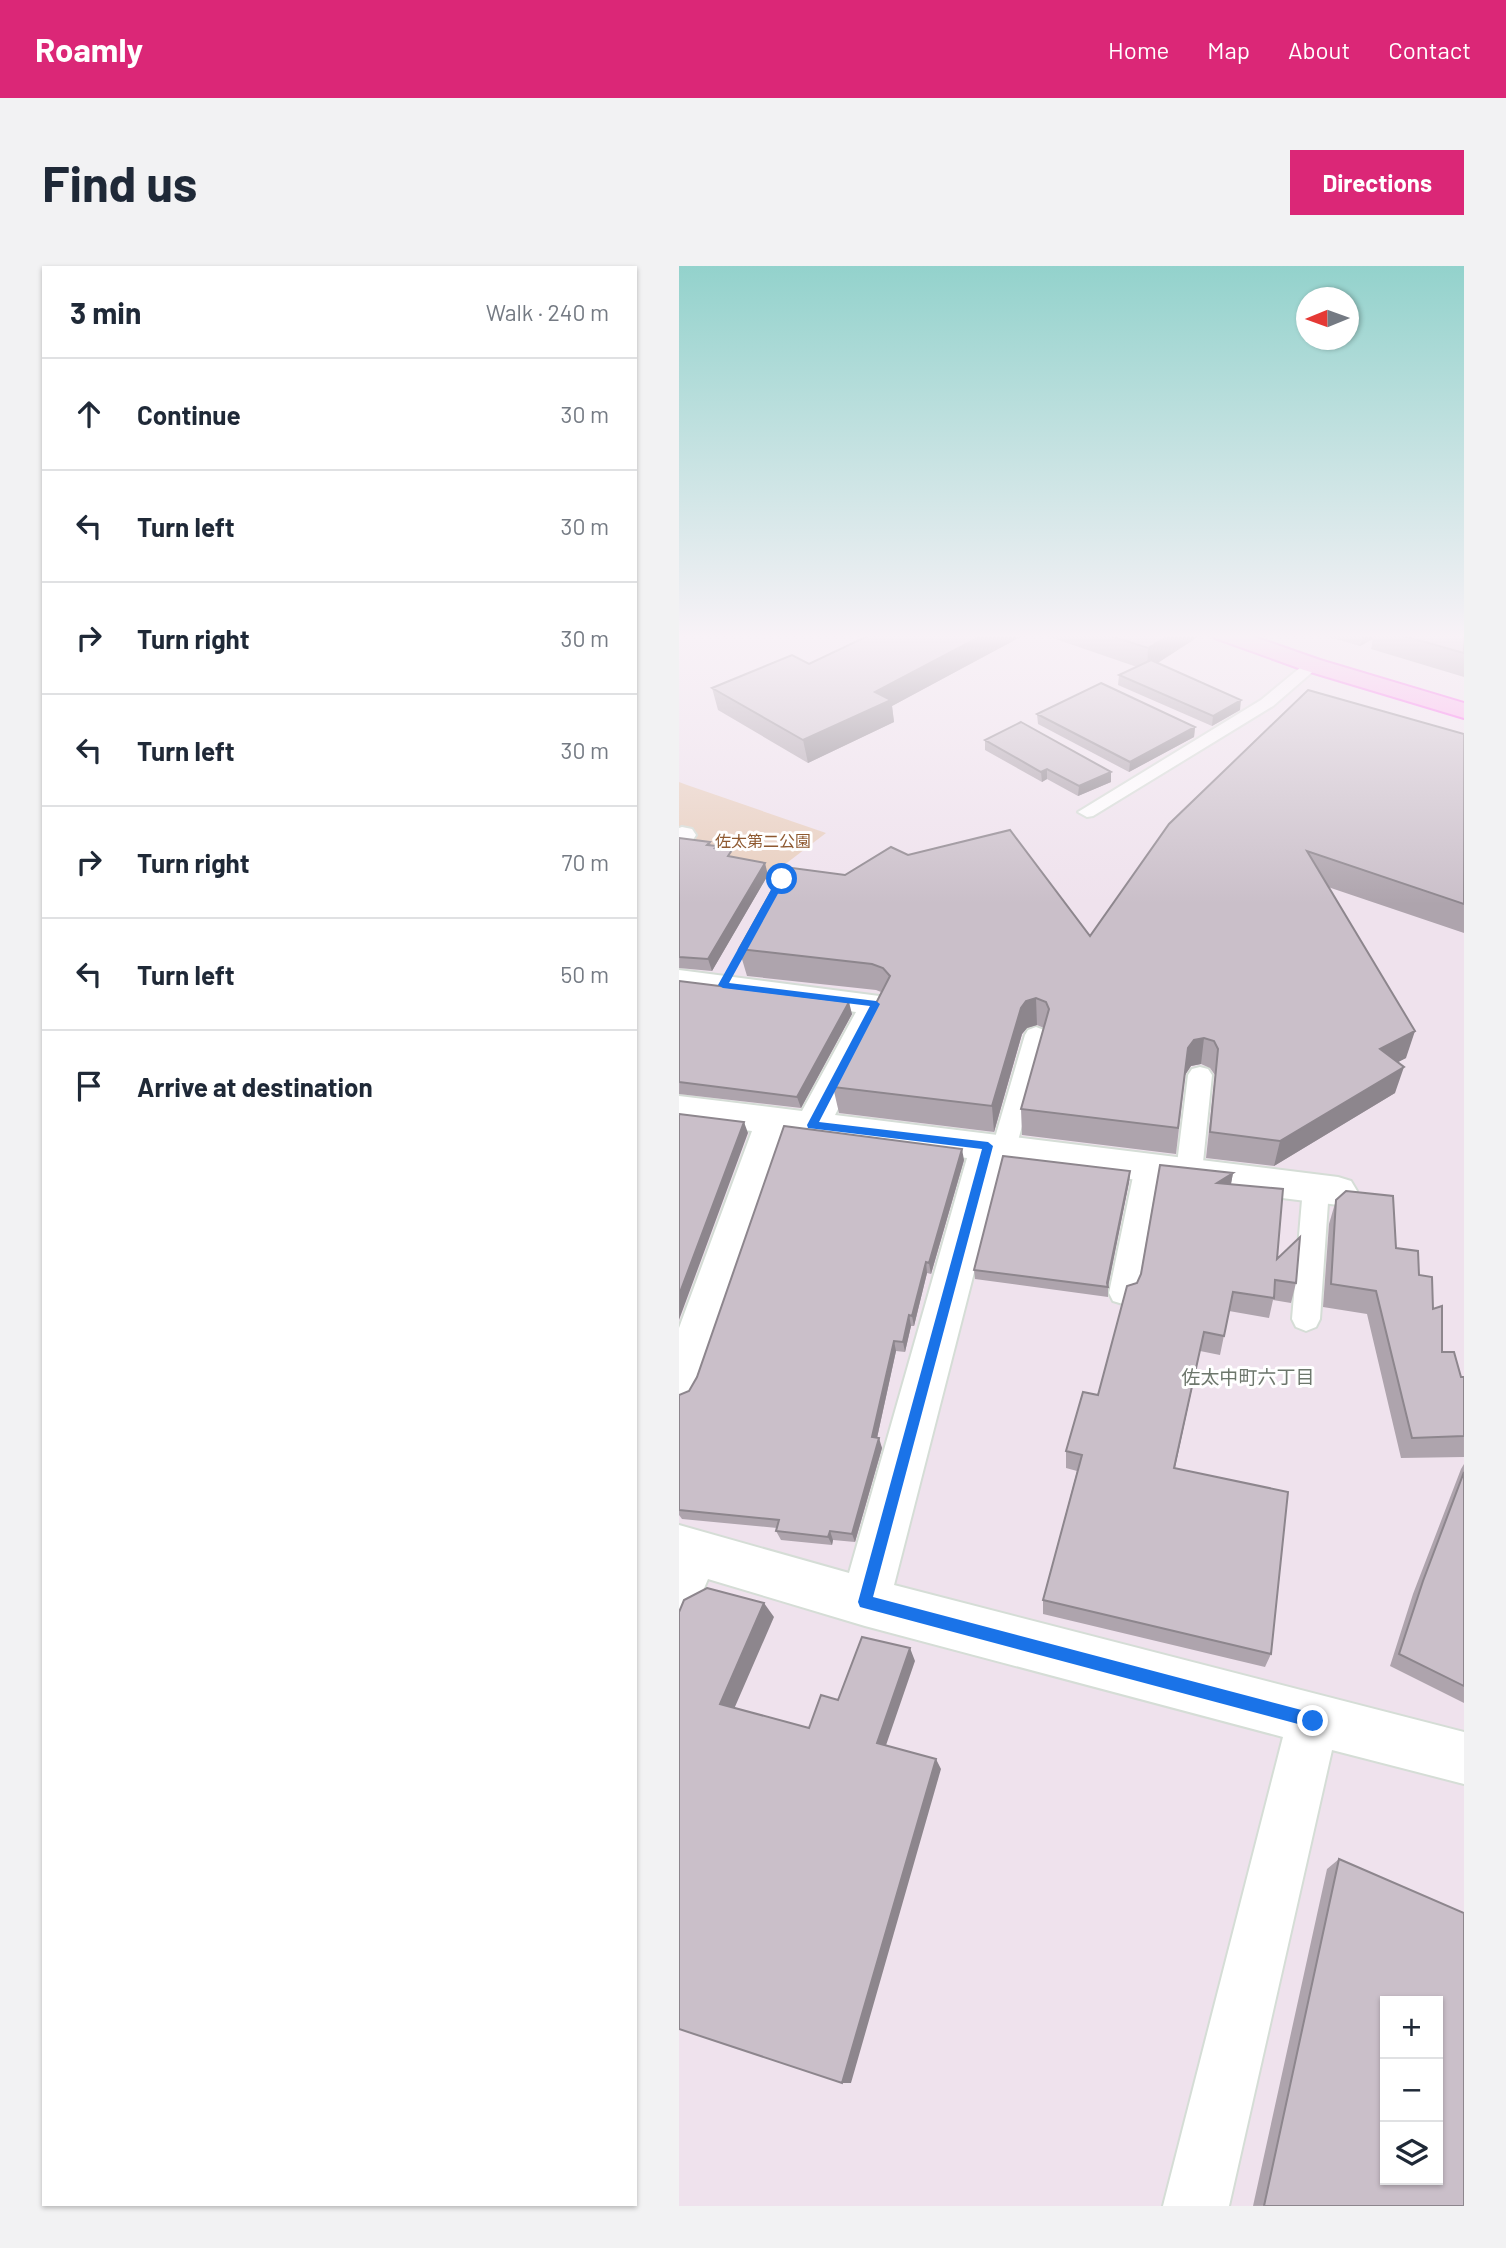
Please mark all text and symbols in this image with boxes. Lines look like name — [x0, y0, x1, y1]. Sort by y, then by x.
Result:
text: Roamly — [35, 29, 143, 69]
text: Home — [1108, 35, 1169, 64]
text: Map — [1207, 35, 1250, 64]
text: About — [1288, 35, 1350, 64]
text: Contact — [1388, 35, 1471, 64]
button: Directions — [1290, 150, 1464, 215]
text: Find us — [42, 153, 197, 212]
north arrow — [1296, 287, 1359, 350]
text: 3 min — [70, 294, 141, 330]
text: Walk · 240 m — [486, 298, 609, 326]
icon: ahead — [70, 395, 108, 433]
text: Continue — [137, 399, 241, 430]
text: 30 m — [561, 400, 609, 428]
icon: left — [70, 507, 108, 545]
text: Turn left — [137, 511, 235, 542]
text: 30 m — [561, 512, 609, 540]
icon: right — [70, 619, 108, 657]
text: Turn right — [137, 623, 250, 654]
text: 30 m — [561, 624, 609, 652]
icon: left — [70, 731, 108, 769]
text: Turn left — [137, 735, 235, 766]
text: 30 m — [561, 736, 609, 764]
park label: 佐太第二公園 — [715, 831, 811, 850]
icon: right — [70, 843, 108, 881]
text: Turn right — [137, 847, 250, 878]
text: 70 m — [562, 848, 609, 876]
route start — [766, 863, 797, 894]
icon: left — [70, 955, 108, 993]
text: Turn left — [137, 959, 235, 990]
text: 50 m — [561, 960, 609, 988]
icon: arrive — [70, 1067, 108, 1105]
text: Arrive at destination — [137, 1071, 373, 1102]
district label: 佐太中町六丁目 — [1181, 1365, 1315, 1388]
route end — [1297, 1705, 1328, 1736]
map controls — [1380, 1996, 1443, 2185]
button: + — [1380, 1996, 1443, 2059]
button: − — [1380, 2059, 1443, 2122]
button: layers — [1380, 2122, 1443, 2185]

